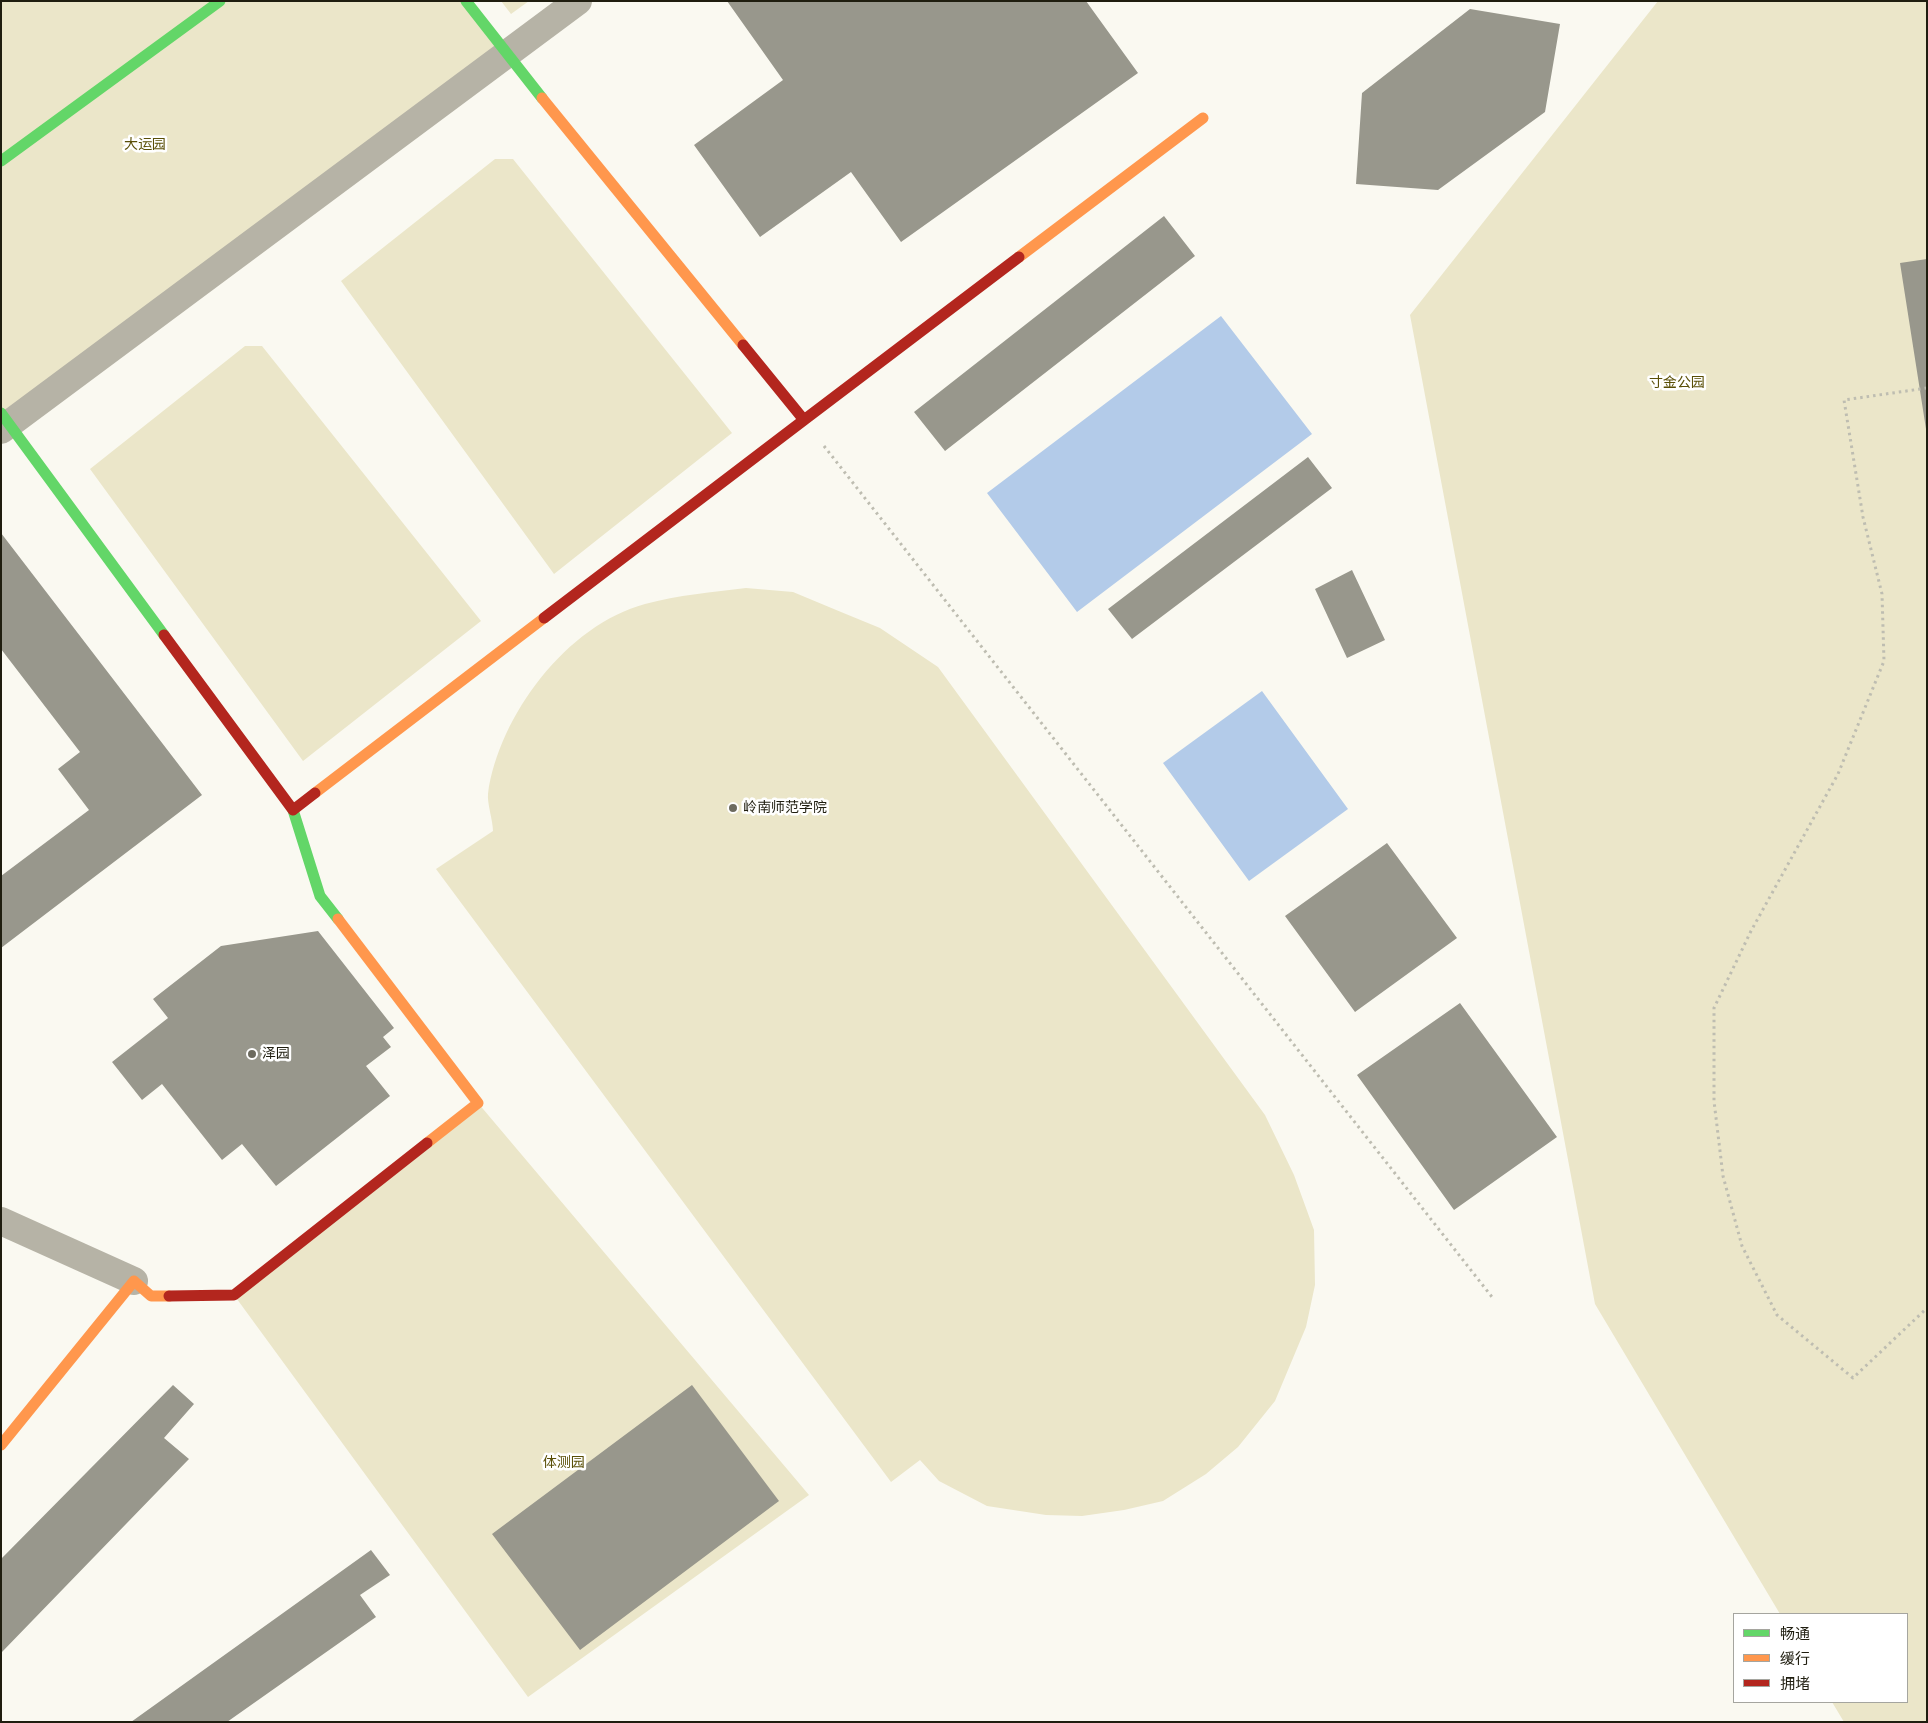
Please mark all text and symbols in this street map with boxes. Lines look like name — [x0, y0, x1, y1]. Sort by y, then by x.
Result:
park label: 大运园 — [124, 137, 166, 153]
park label: 寸金公园 — [1649, 375, 1705, 391]
place label: 岭南师范学院 — [743, 800, 827, 816]
marker: 岭南师范学院 — [727, 802, 739, 814]
place label: 泽园 — [262, 1046, 290, 1062]
marker: 泽园 — [246, 1048, 258, 1060]
park label: 体测园 — [543, 1455, 585, 1471]
legend — [1733, 1613, 1908, 1703]
text: 畅通 — [1780, 1625, 1810, 1643]
text: 缓行 — [1780, 1650, 1810, 1668]
text: 拥堵 — [1780, 1675, 1810, 1693]

